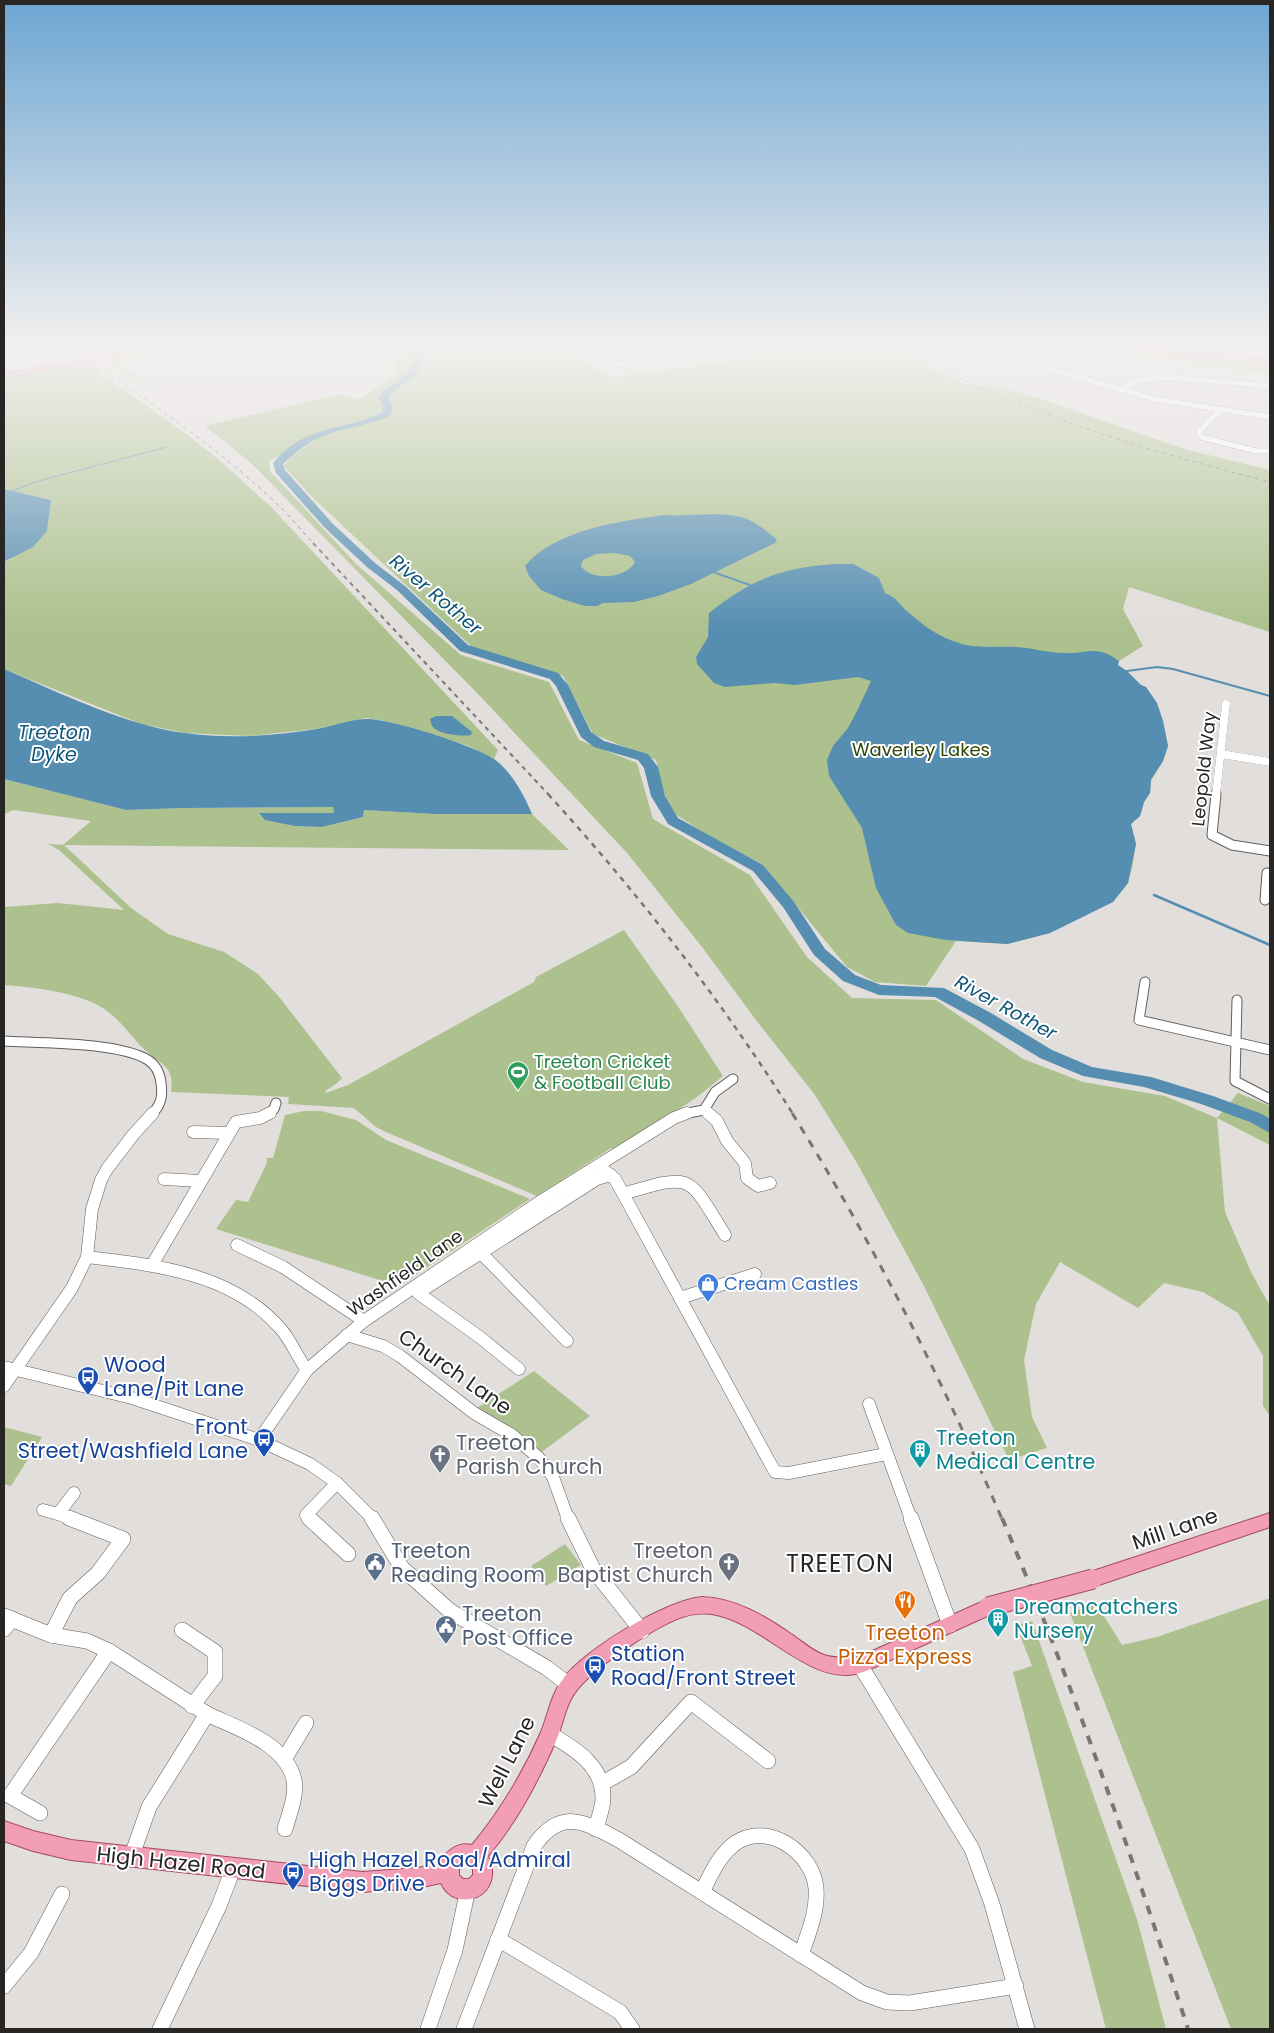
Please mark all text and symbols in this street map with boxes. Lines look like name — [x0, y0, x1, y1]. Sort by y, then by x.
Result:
water label: River Rother — [384, 548, 488, 642]
street label: Leopold Way — [1185, 710, 1222, 828]
water label: Treeton Dyke — [18, 719, 90, 768]
park label: Waverley Lakes — [852, 737, 990, 762]
water label: River Rother — [950, 968, 1063, 1047]
place label: Treeton Cricket & Football Club — [534, 1049, 671, 1095]
sports icon: Treeton Cricket & Football Club — [506, 1060, 530, 1091]
street label: Washfield Lane — [342, 1223, 468, 1322]
place label: Cream Castles — [724, 1271, 858, 1296]
shop icon: Cream Castles — [696, 1272, 720, 1303]
street label: Church Lane — [393, 1322, 518, 1421]
place label: Wood Lane/Pit Lane — [104, 1350, 244, 1403]
bus stop icon: Wood Lane/Pit Lane — [76, 1365, 100, 1396]
place label: Front Street/Washfield Lane — [18, 1412, 248, 1465]
place label: Treeton Medical Centre — [936, 1423, 1095, 1476]
bus stop icon: Front Street/Washfield Lane — [252, 1427, 276, 1458]
place label: Treeton Parish Church — [456, 1428, 602, 1481]
building icon: Treeton Medical Centre — [908, 1438, 932, 1469]
church icon: Treeton Parish Church — [428, 1443, 452, 1474]
street label: Mill Lane — [1128, 1500, 1222, 1557]
place label: Treeton Reading Room — [391, 1536, 545, 1589]
place label: Treeton Baptist Church — [558, 1536, 713, 1589]
district label: TREETON — [786, 1547, 894, 1580]
public building icon: Treeton Reading Room — [363, 1551, 387, 1582]
church icon: Treeton Baptist Church — [717, 1551, 741, 1582]
restaurant icon: Treeton Pizza Express — [893, 1589, 917, 1620]
place label: Dreamcatchers Nursery — [1014, 1592, 1178, 1645]
place label: Treeton Post Office — [462, 1599, 573, 1652]
building icon: Dreamcatchers Nursery — [986, 1607, 1010, 1638]
public building icon: Treeton Post Office — [434, 1614, 458, 1645]
place label: Treeton Pizza Express — [838, 1618, 972, 1671]
place label: Station Road/Front Street — [611, 1639, 796, 1692]
bus stop icon: Station Road/Front Street — [583, 1654, 607, 1685]
street label: Well Lane — [471, 1711, 542, 1813]
street label: High Hazel Road — [95, 1839, 267, 1886]
place label: High Hazel Road/Admiral Biggs Drive — [309, 1845, 571, 1898]
bus stop icon: High Hazel Road/Admiral Biggs Drive — [281, 1860, 305, 1891]

